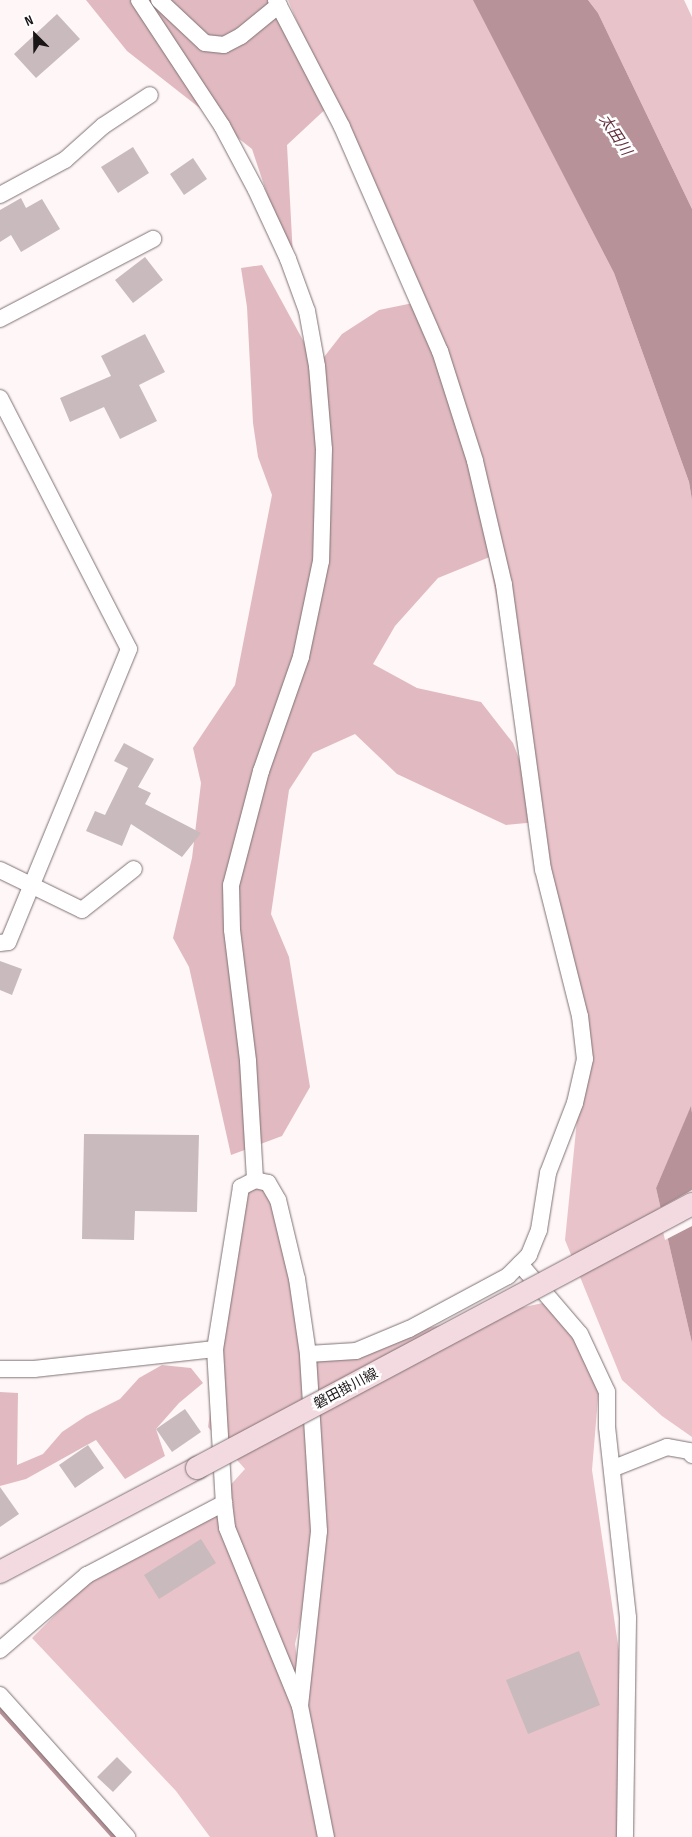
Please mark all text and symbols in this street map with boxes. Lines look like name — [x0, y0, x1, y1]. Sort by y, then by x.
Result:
north arrow — [10, 10, 60, 60]
text: N — [22, 11, 36, 30]
water label: 太田川 — [595, 111, 635, 159]
street label: 磐田掛川線 — [311, 1365, 381, 1413]

